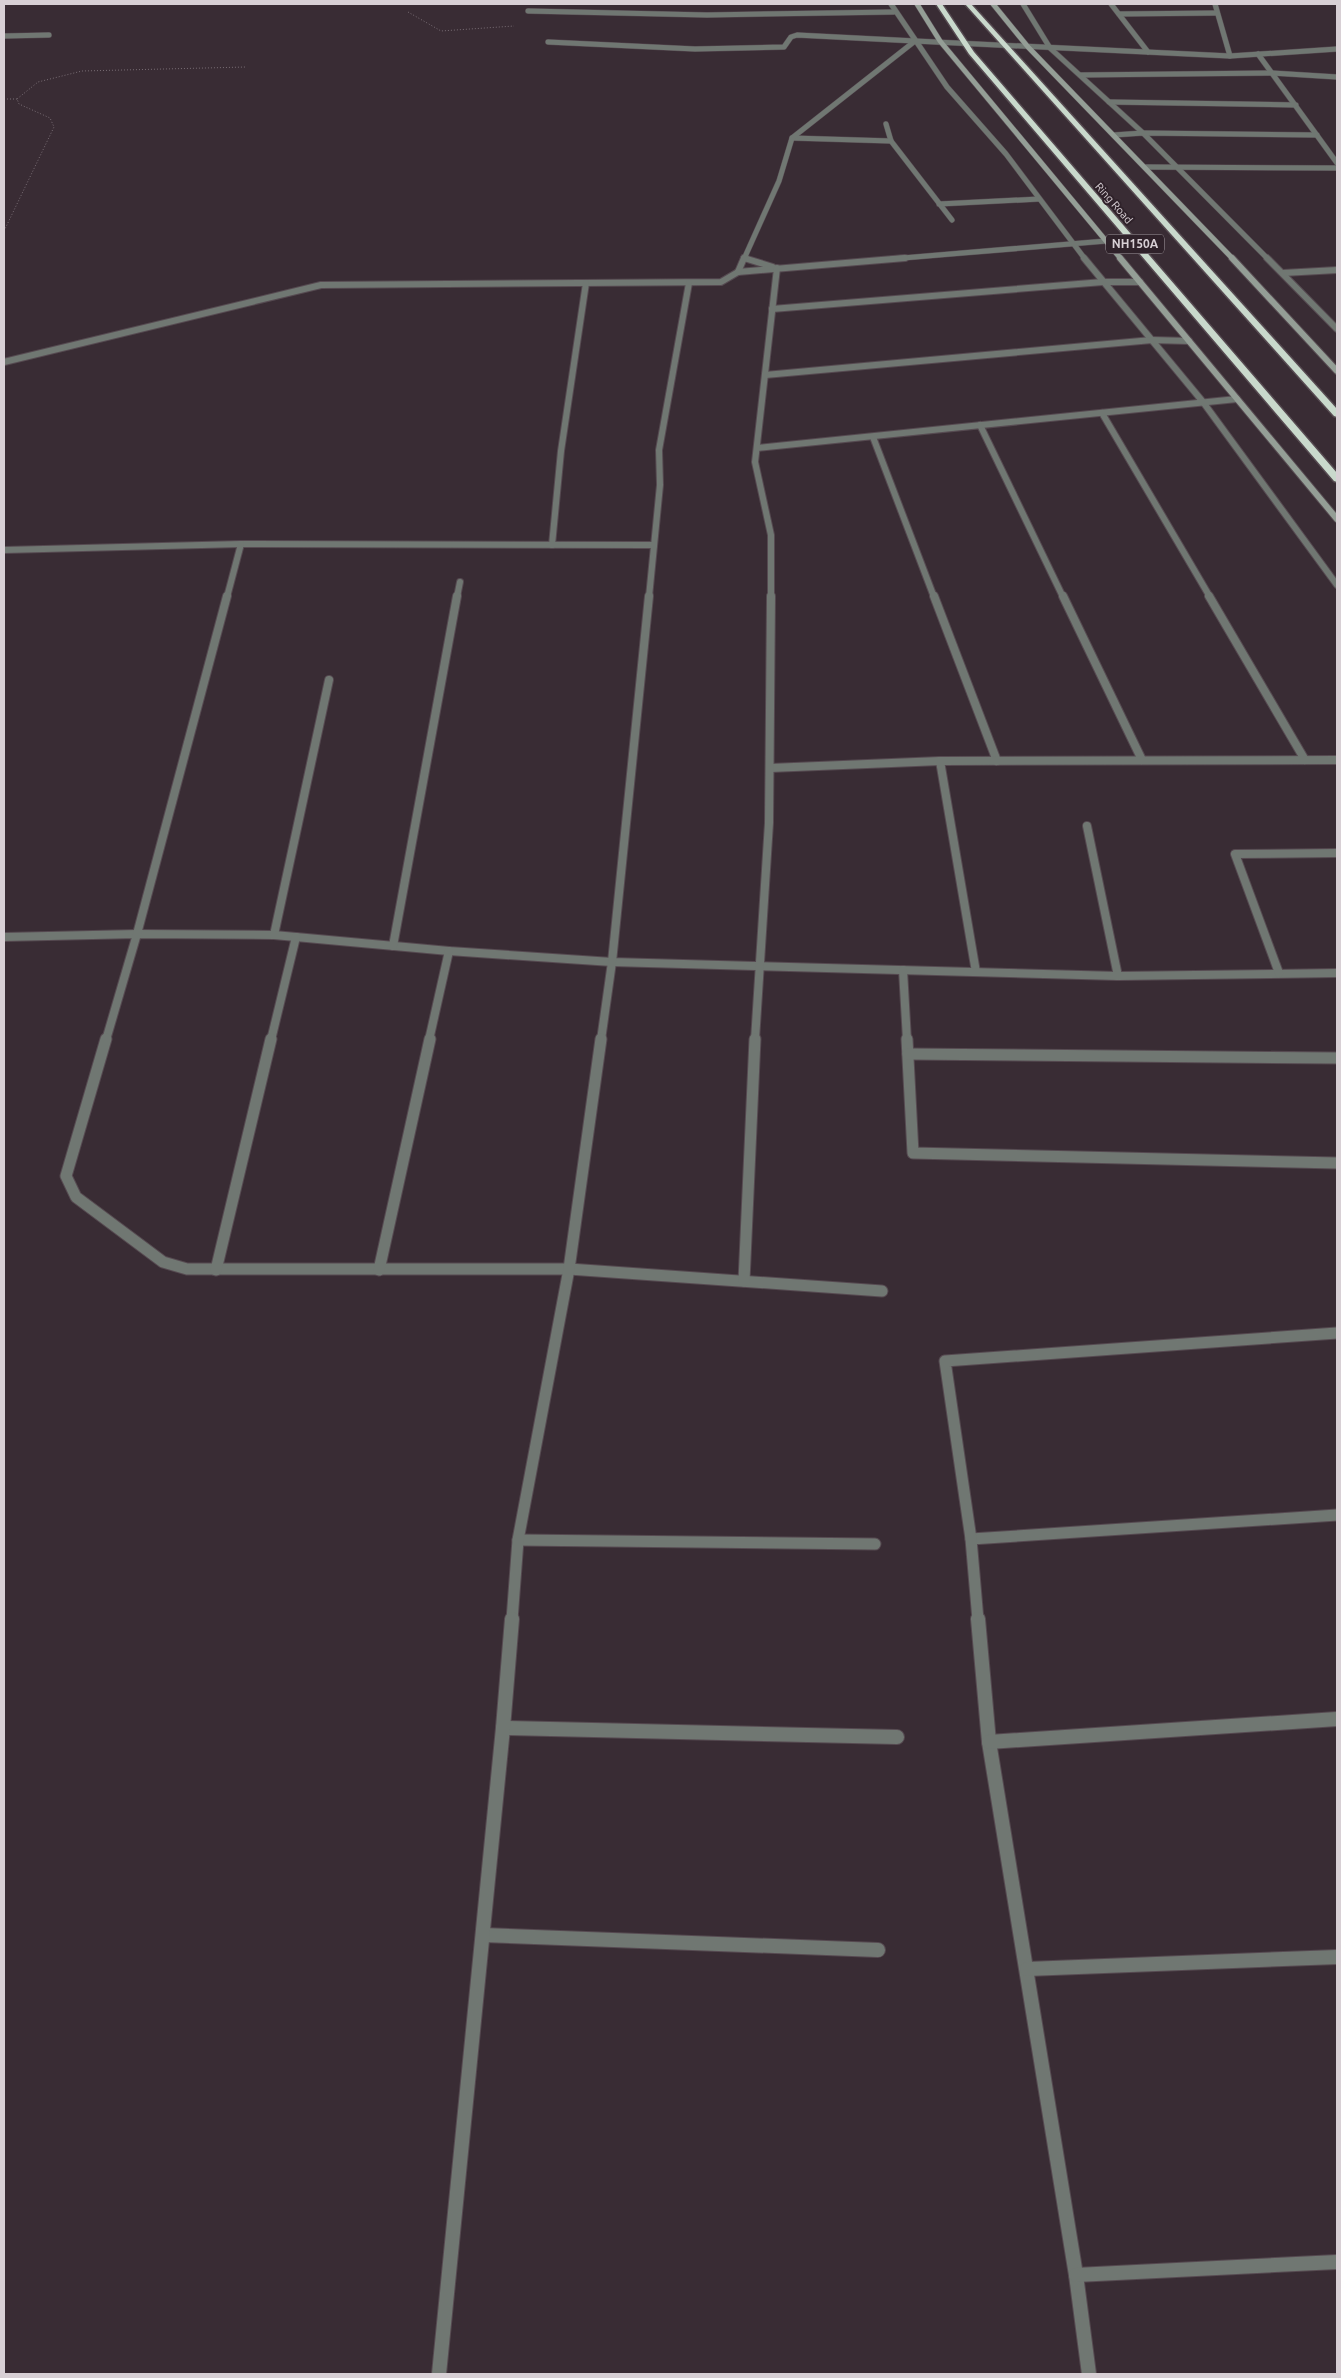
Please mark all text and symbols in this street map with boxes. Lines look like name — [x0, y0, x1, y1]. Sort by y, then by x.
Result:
street label: Ring Road — [1093, 180, 1135, 226]
road number: NH150A — [1106, 234, 1164, 253]

